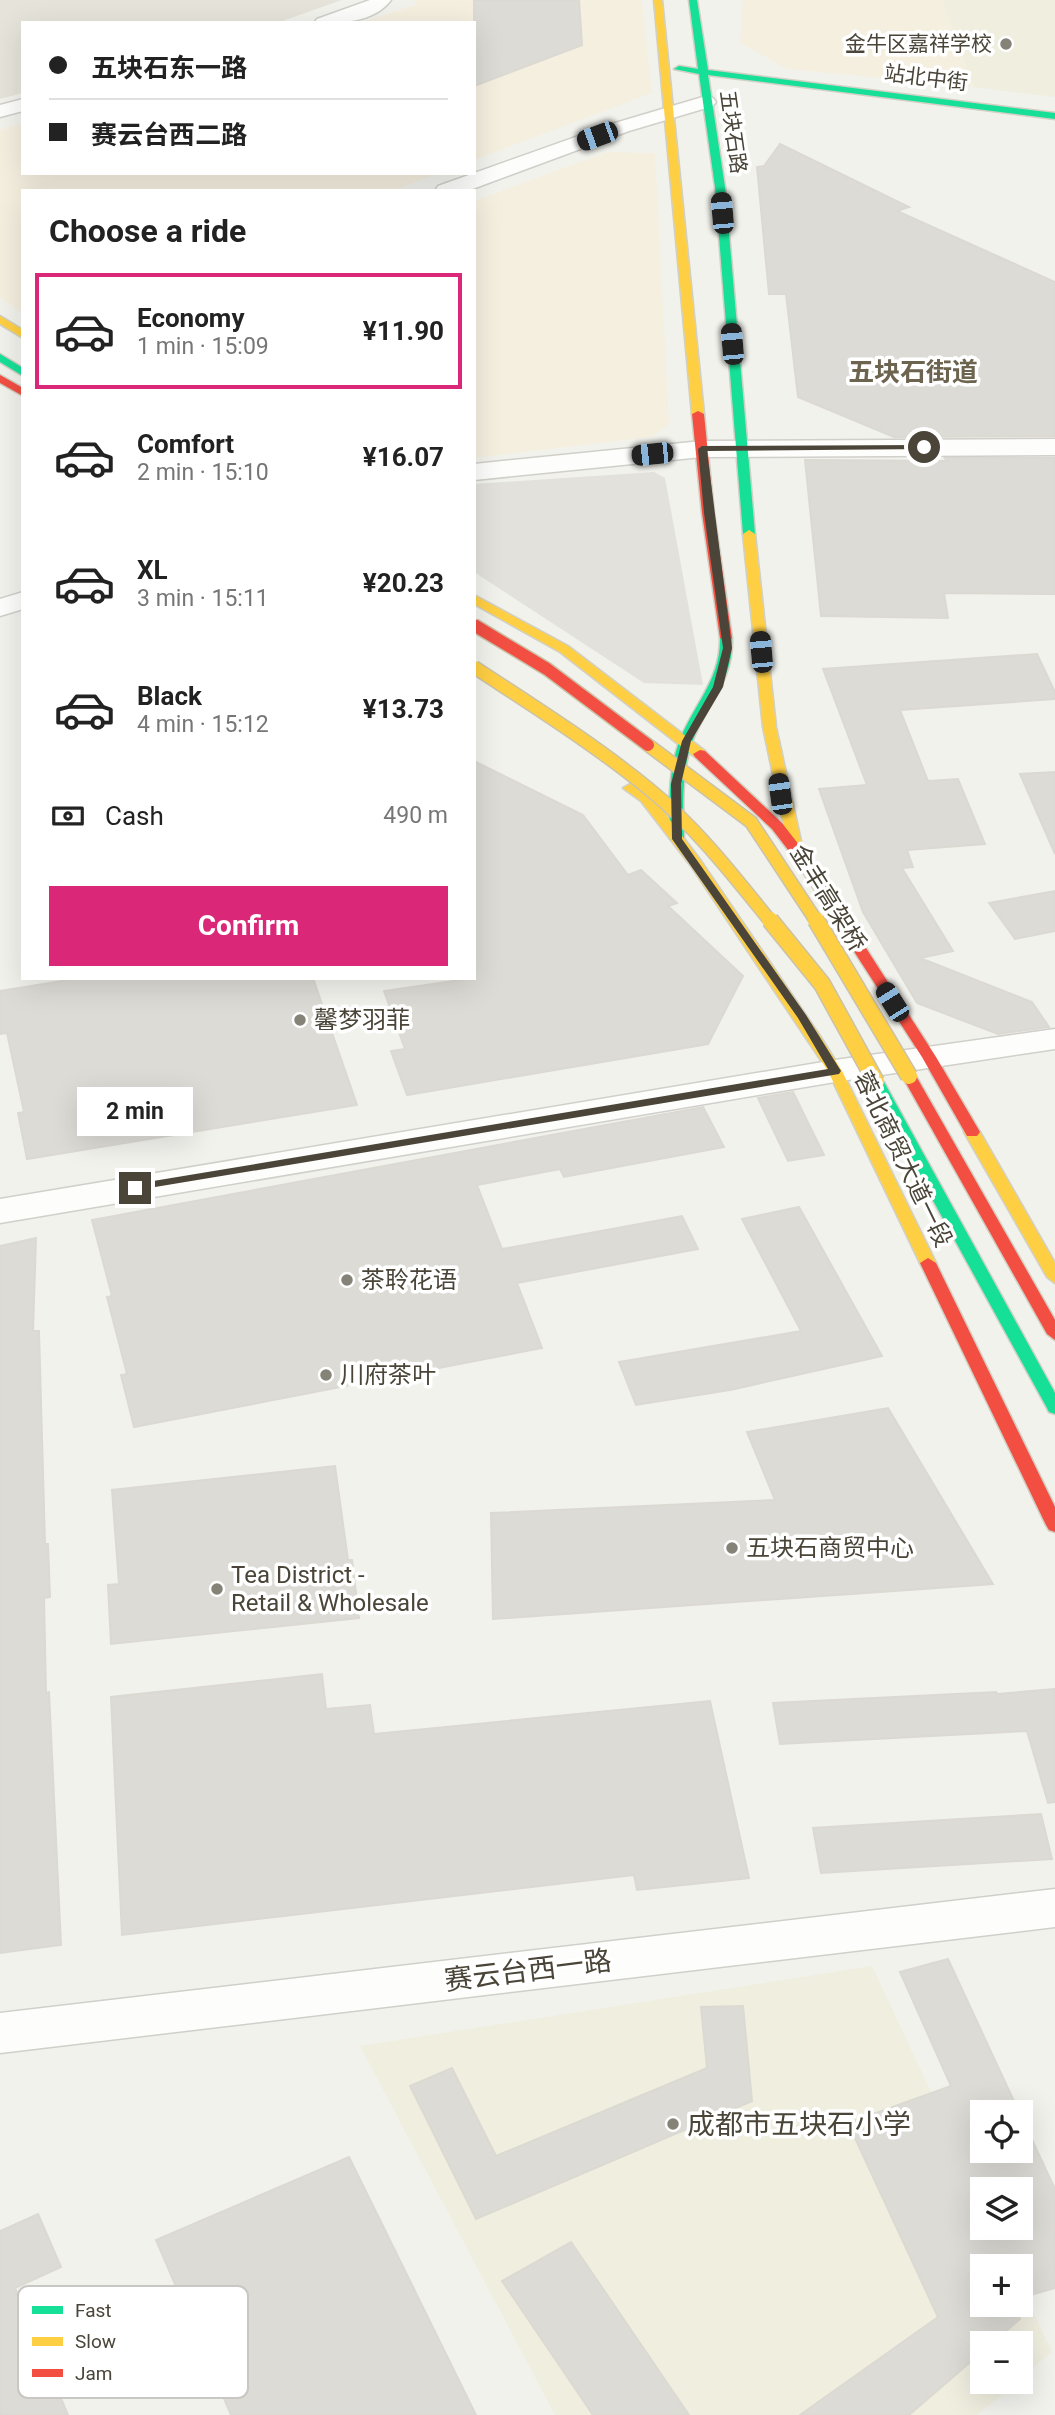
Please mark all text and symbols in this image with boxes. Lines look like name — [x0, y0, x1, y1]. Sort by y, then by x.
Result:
place label: 金牛区嘉祥学校 — [845, 32, 992, 56]
marker: 金牛区嘉祥学校 — [998, 36, 1014, 52]
text: 五块石东一路 — [91, 53, 247, 83]
street label: 站北中街 — [883, 61, 969, 95]
street label: 五块石路 — [715, 89, 751, 175]
car — [574, 119, 621, 153]
text: 赛云台西二路 — [91, 120, 247, 150]
car — [710, 191, 735, 235]
text: Choose a ride — [49, 212, 246, 250]
icon: car — [53, 300, 116, 363]
text: Economy — [137, 303, 244, 333]
text: ¥11.90 — [363, 316, 444, 346]
car — [720, 322, 745, 366]
text: 1 min · 15:09 — [137, 333, 269, 360]
district label: 五块石街道 — [848, 357, 978, 387]
icon: car — [53, 426, 116, 489]
text: Comfort — [137, 429, 234, 459]
route start — [908, 431, 940, 463]
car — [631, 441, 674, 467]
text: ¥16.07 — [363, 442, 444, 472]
text: 2 min · 15:10 — [137, 459, 269, 486]
icon: car — [53, 552, 116, 615]
text: XL — [137, 555, 168, 585]
text: ¥20.23 — [363, 568, 444, 598]
text: 3 min · 15:11 — [137, 585, 269, 612]
car — [749, 630, 774, 674]
icon: car — [53, 678, 116, 741]
text: Black — [137, 681, 202, 711]
text: ¥13.73 — [363, 694, 444, 724]
text: 4 min · 15:12 — [137, 711, 269, 738]
car — [767, 772, 794, 816]
icon: cash — [49, 797, 87, 835]
text: Cash — [105, 801, 164, 831]
text: 490 m — [383, 802, 448, 829]
street label: 金丰高架桥 — [784, 840, 872, 956]
button: Confirm — [49, 886, 448, 966]
car — [872, 979, 913, 1025]
place label: 馨梦羽菲 — [314, 1006, 410, 1034]
marker: 馨梦羽菲 — [292, 1012, 308, 1028]
street label: 蓉北商贸大道一段 — [848, 1067, 958, 1251]
callout: 2 min — [77, 1086, 193, 1136]
text: 2 min — [106, 1098, 164, 1125]
route end — [119, 1172, 151, 1204]
place label: 茶聆花语 — [361, 1266, 457, 1294]
marker: 茶聆花语 — [339, 1272, 355, 1288]
place label: 川府茶叶 — [340, 1361, 436, 1389]
marker: 川府茶叶 — [318, 1367, 334, 1383]
place label: 五块石商贸中心 — [746, 1534, 914, 1562]
marker: 五块石商贸中心 — [724, 1540, 740, 1556]
place label: Tea District - Retail & Wholesale — [231, 1561, 429, 1617]
marker: Tea District - Retail & Wholesale — [209, 1581, 225, 1597]
street label: 赛云台西一路 — [443, 1944, 613, 1997]
map controls — [970, 2100, 1033, 2394]
button: locate — [970, 2100, 1033, 2163]
place label: 成都市五块石小学 — [687, 2108, 911, 2141]
marker: 成都市五块石小学 — [665, 2116, 681, 2132]
button: layers — [970, 2177, 1033, 2240]
button: + — [970, 2254, 1033, 2317]
legend — [18, 2286, 248, 2398]
text: Fast — [75, 2299, 112, 2322]
text: Slow — [75, 2330, 116, 2353]
button: − — [970, 2331, 1033, 2394]
text: Jam — [75, 2362, 112, 2385]

